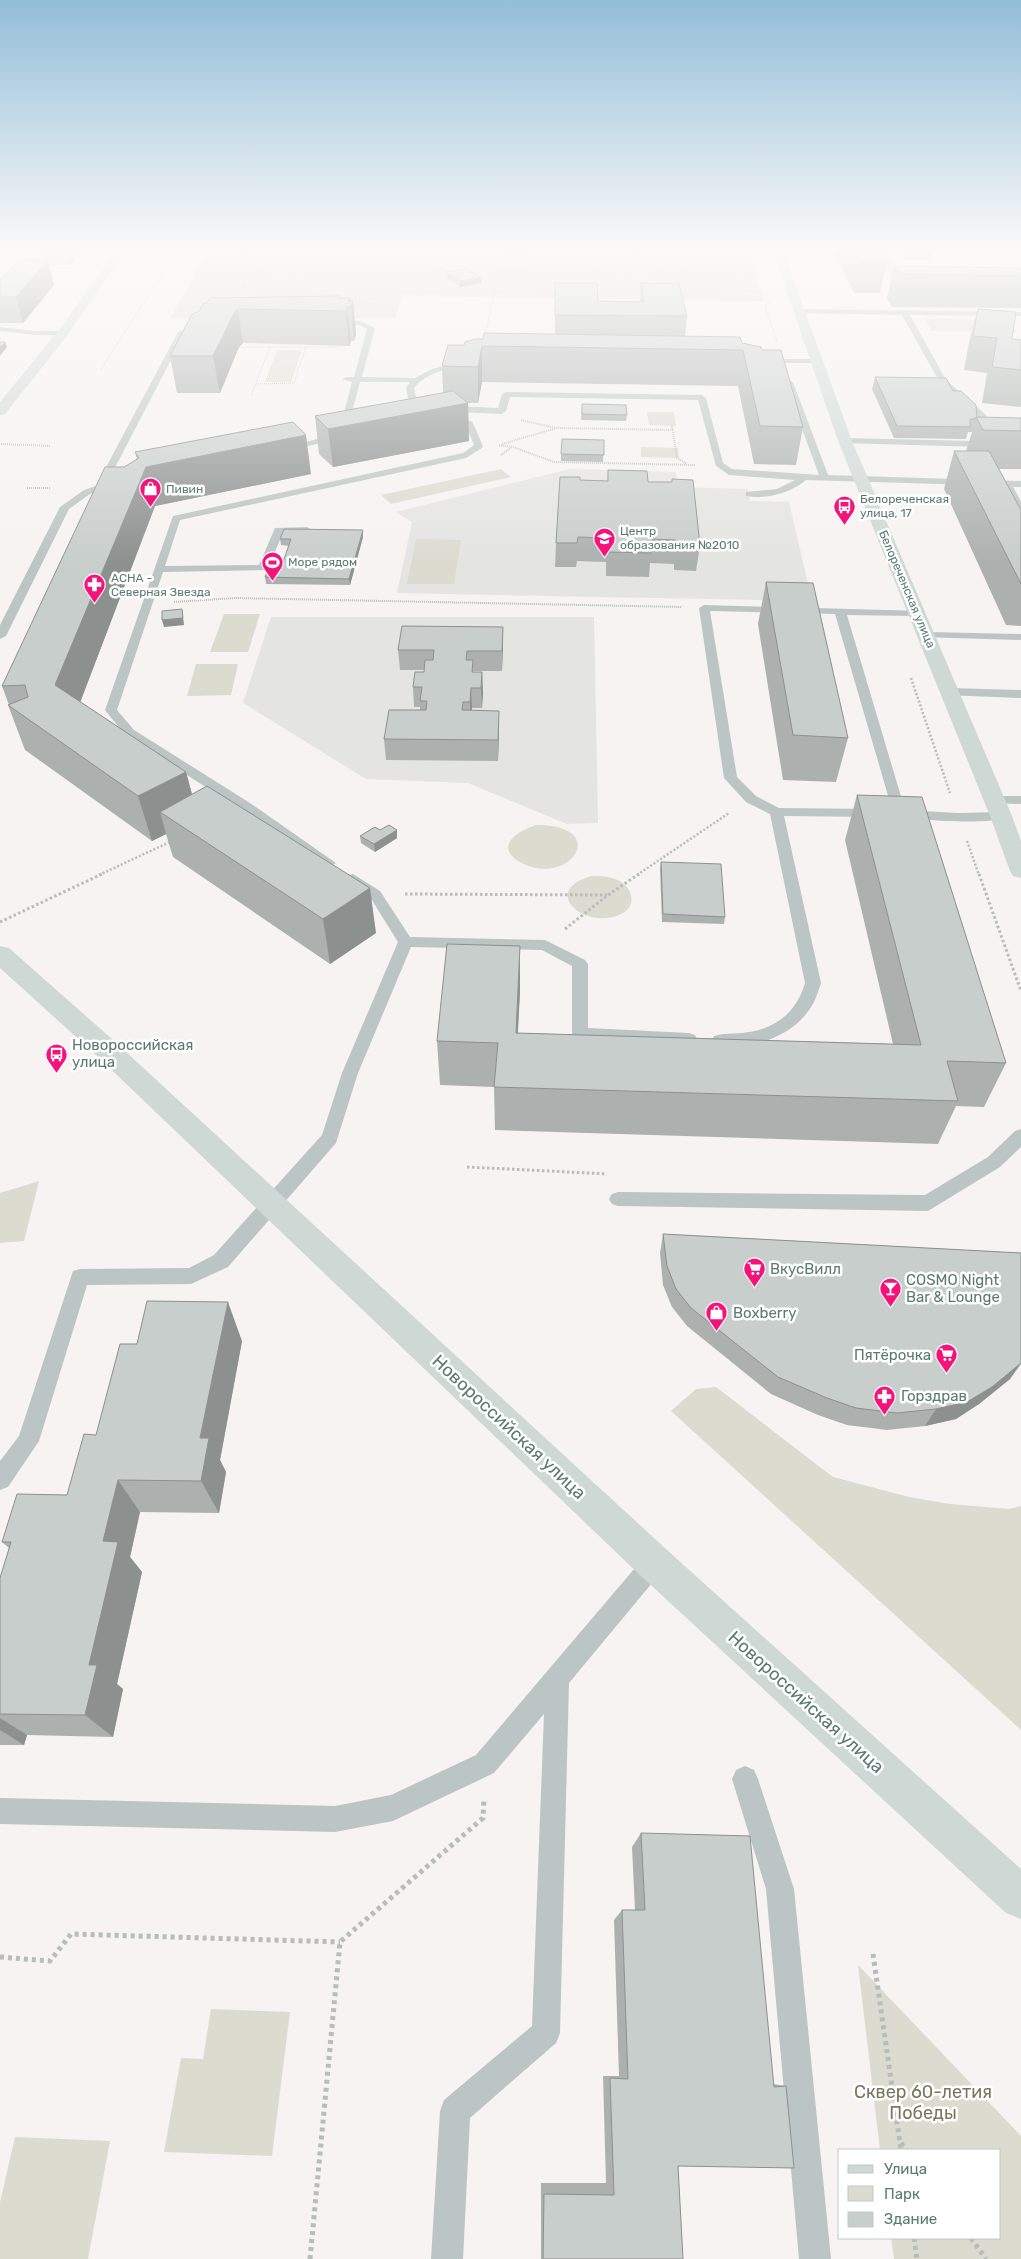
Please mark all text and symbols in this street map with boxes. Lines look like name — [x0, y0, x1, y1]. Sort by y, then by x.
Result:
shop icon: Пивин — [138, 477, 162, 508]
place label: Пивин — [166, 482, 203, 496]
place label: Белореченская улица, 17 — [860, 492, 949, 520]
bus stop icon: Белореченская улица, 17 — [832, 494, 856, 525]
place label: Центр образования №2010 — [620, 524, 739, 552]
school or university icon: Центр образования №2010 — [592, 526, 616, 557]
street label: Белореченская улица — [876, 528, 938, 650]
sports icon: Море рядом — [260, 550, 284, 581]
place label: Море рядом — [288, 555, 357, 569]
place label: АСНА - Северная Звезда — [111, 571, 211, 599]
pharmacy icon: АСНА - Северная Звезда — [83, 573, 107, 604]
place label: Новороссийская улица — [72, 1036, 194, 1071]
bus stop icon: Новороссийская улица — [44, 1042, 68, 1073]
supermarket icon: ВкусВилл — [742, 1257, 766, 1288]
place label: ВкусВилл — [770, 1260, 841, 1278]
place label: COSMO Night Bar & Lounge — [906, 1271, 1000, 1306]
bar icon: COSMO Night Bar & Lounge — [878, 1277, 902, 1308]
shop icon: Boxberry — [705, 1301, 729, 1332]
place label: Boxberry — [733, 1304, 797, 1322]
supermarket icon: Пятёрочка — [935, 1343, 959, 1374]
place label: Пятёрочка — [854, 1346, 931, 1364]
street label: Новороссийская улица — [428, 1350, 590, 1504]
pharmacy icon: Горздрав — [873, 1384, 897, 1415]
place label: Горздрав — [901, 1387, 967, 1405]
street label: Новороссийская улица — [724, 1626, 888, 1778]
park label: Сквер 60-летия Победы — [854, 2081, 992, 2124]
legend — [838, 2149, 1001, 2239]
text: Улица — [884, 2160, 927, 2178]
text: Парк — [884, 2185, 920, 2203]
text: Здание — [884, 2210, 937, 2228]

